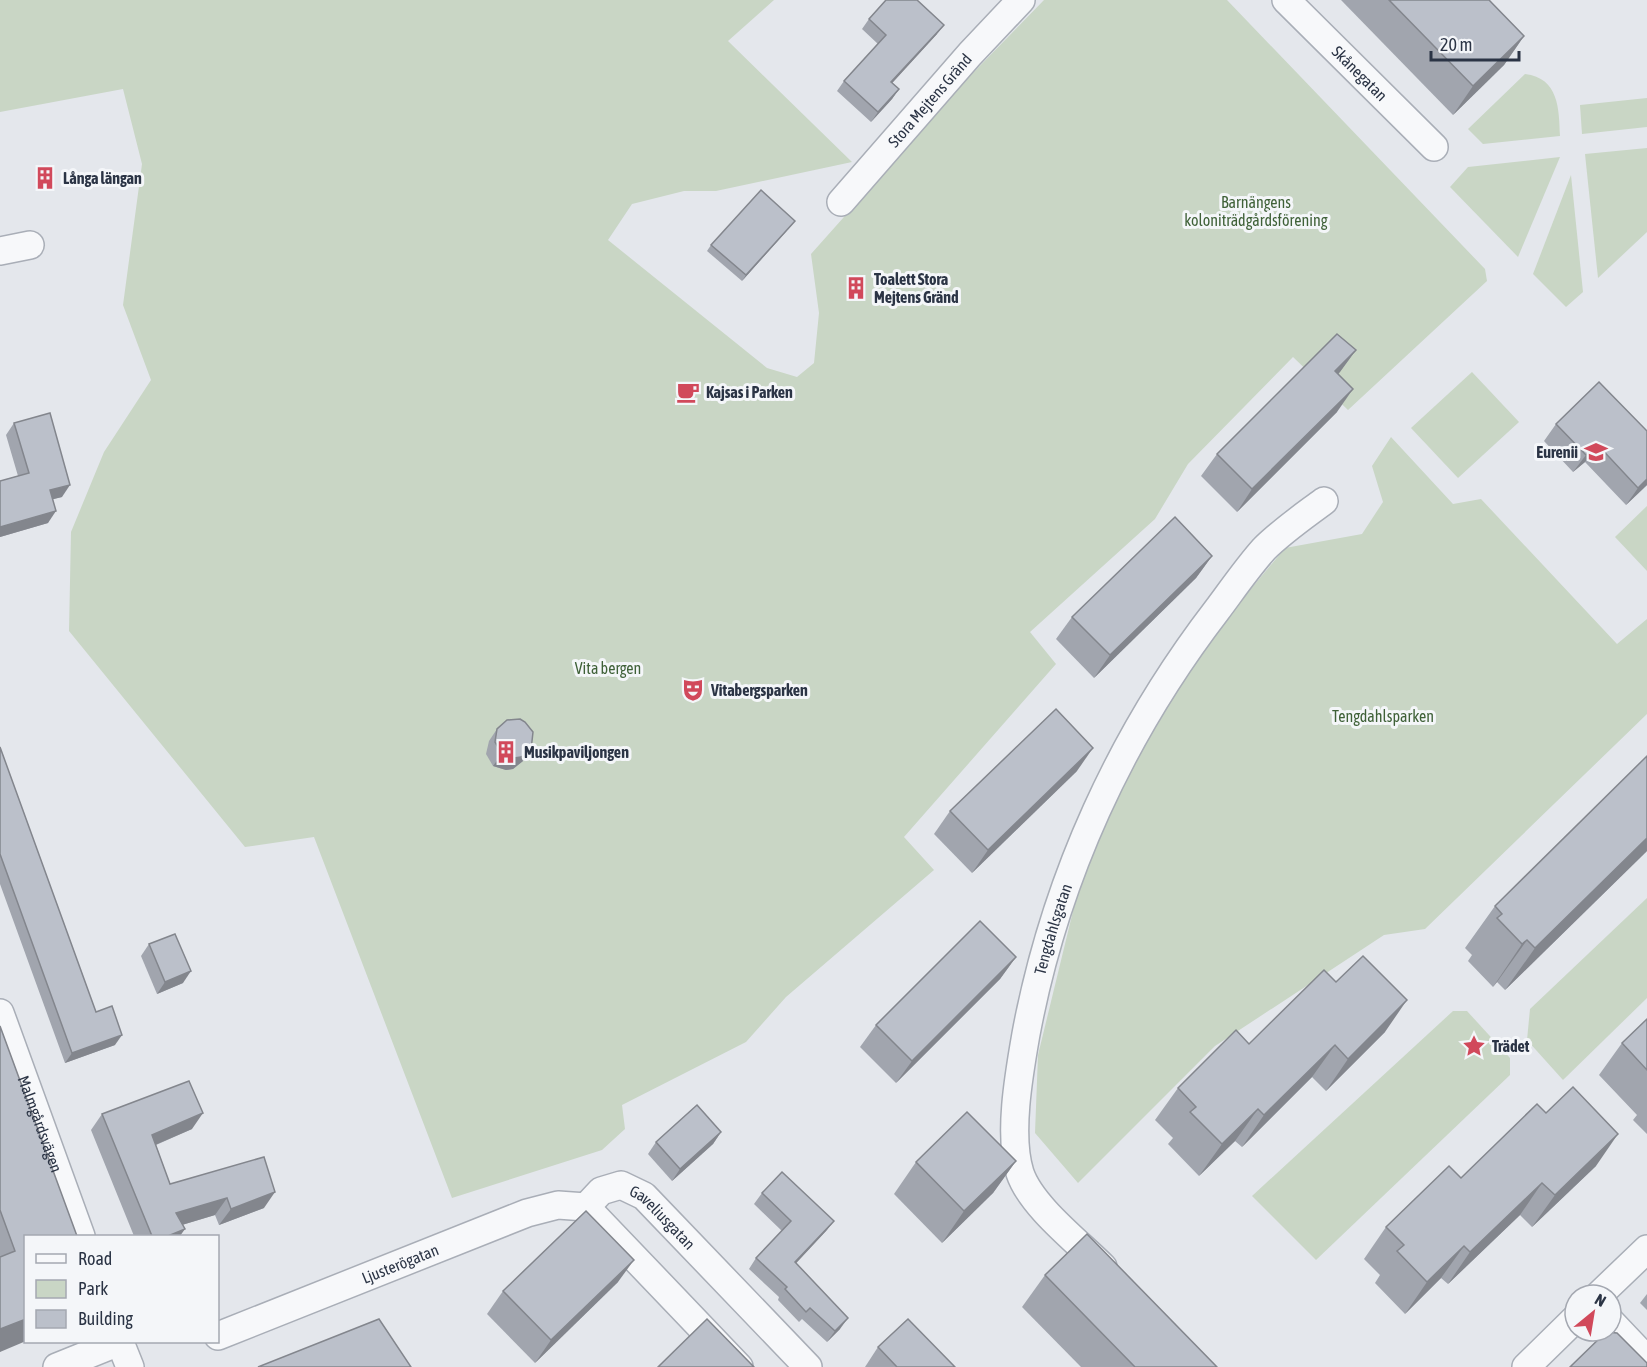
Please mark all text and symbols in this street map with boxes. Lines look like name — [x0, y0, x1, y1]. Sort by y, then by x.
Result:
scale bar — [1431, 24, 1520, 62]
text: 20 m — [1440, 34, 1472, 55]
street label: Skånegatan — [1329, 42, 1391, 104]
street label: Stora Mejtens Gränd — [884, 50, 975, 150]
building icon: Långa längan — [32, 165, 58, 191]
place label: Långa längan — [63, 169, 142, 187]
park label: Barnängens koloniträdgårdsförening — [1184, 193, 1328, 230]
place label: Toalett Stora Mejtens Gränd — [874, 270, 959, 306]
building icon: Toalett Stora Mejtens Gränd — [843, 275, 869, 301]
cafe icon: Kajsas i Parken — [675, 379, 701, 405]
place label: Kajsas i Parken — [706, 383, 793, 401]
school or university icon: Eurenii — [1583, 439, 1609, 465]
place label: Eurenii — [1536, 443, 1578, 461]
park label: Vita bergen — [575, 659, 641, 678]
theatre icon: Vitabergsparken — [680, 677, 706, 703]
place label: Vitabergsparken — [710, 681, 808, 699]
park label: Tengdahlsparken — [1332, 707, 1434, 726]
building icon: Musikpaviljongen — [493, 739, 519, 765]
place label: Musikpaviljongen — [524, 743, 629, 761]
street label: Tengdahlsgatan — [1030, 881, 1075, 976]
place icon: Trädet — [1461, 1033, 1487, 1059]
place label: Trädet — [1492, 1037, 1530, 1055]
street label: Malmgårdsvägen — [15, 1073, 66, 1175]
street label: Gaveliusgatan — [627, 1182, 699, 1253]
legend — [24, 1235, 219, 1343]
street label: Ljusterögatan — [359, 1240, 441, 1287]
text: Road — [78, 1248, 112, 1269]
text: Park — [78, 1278, 108, 1299]
north arrow — [1563, 1283, 1623, 1343]
text: N — [1592, 1290, 1609, 1310]
text: Building — [78, 1308, 133, 1329]

